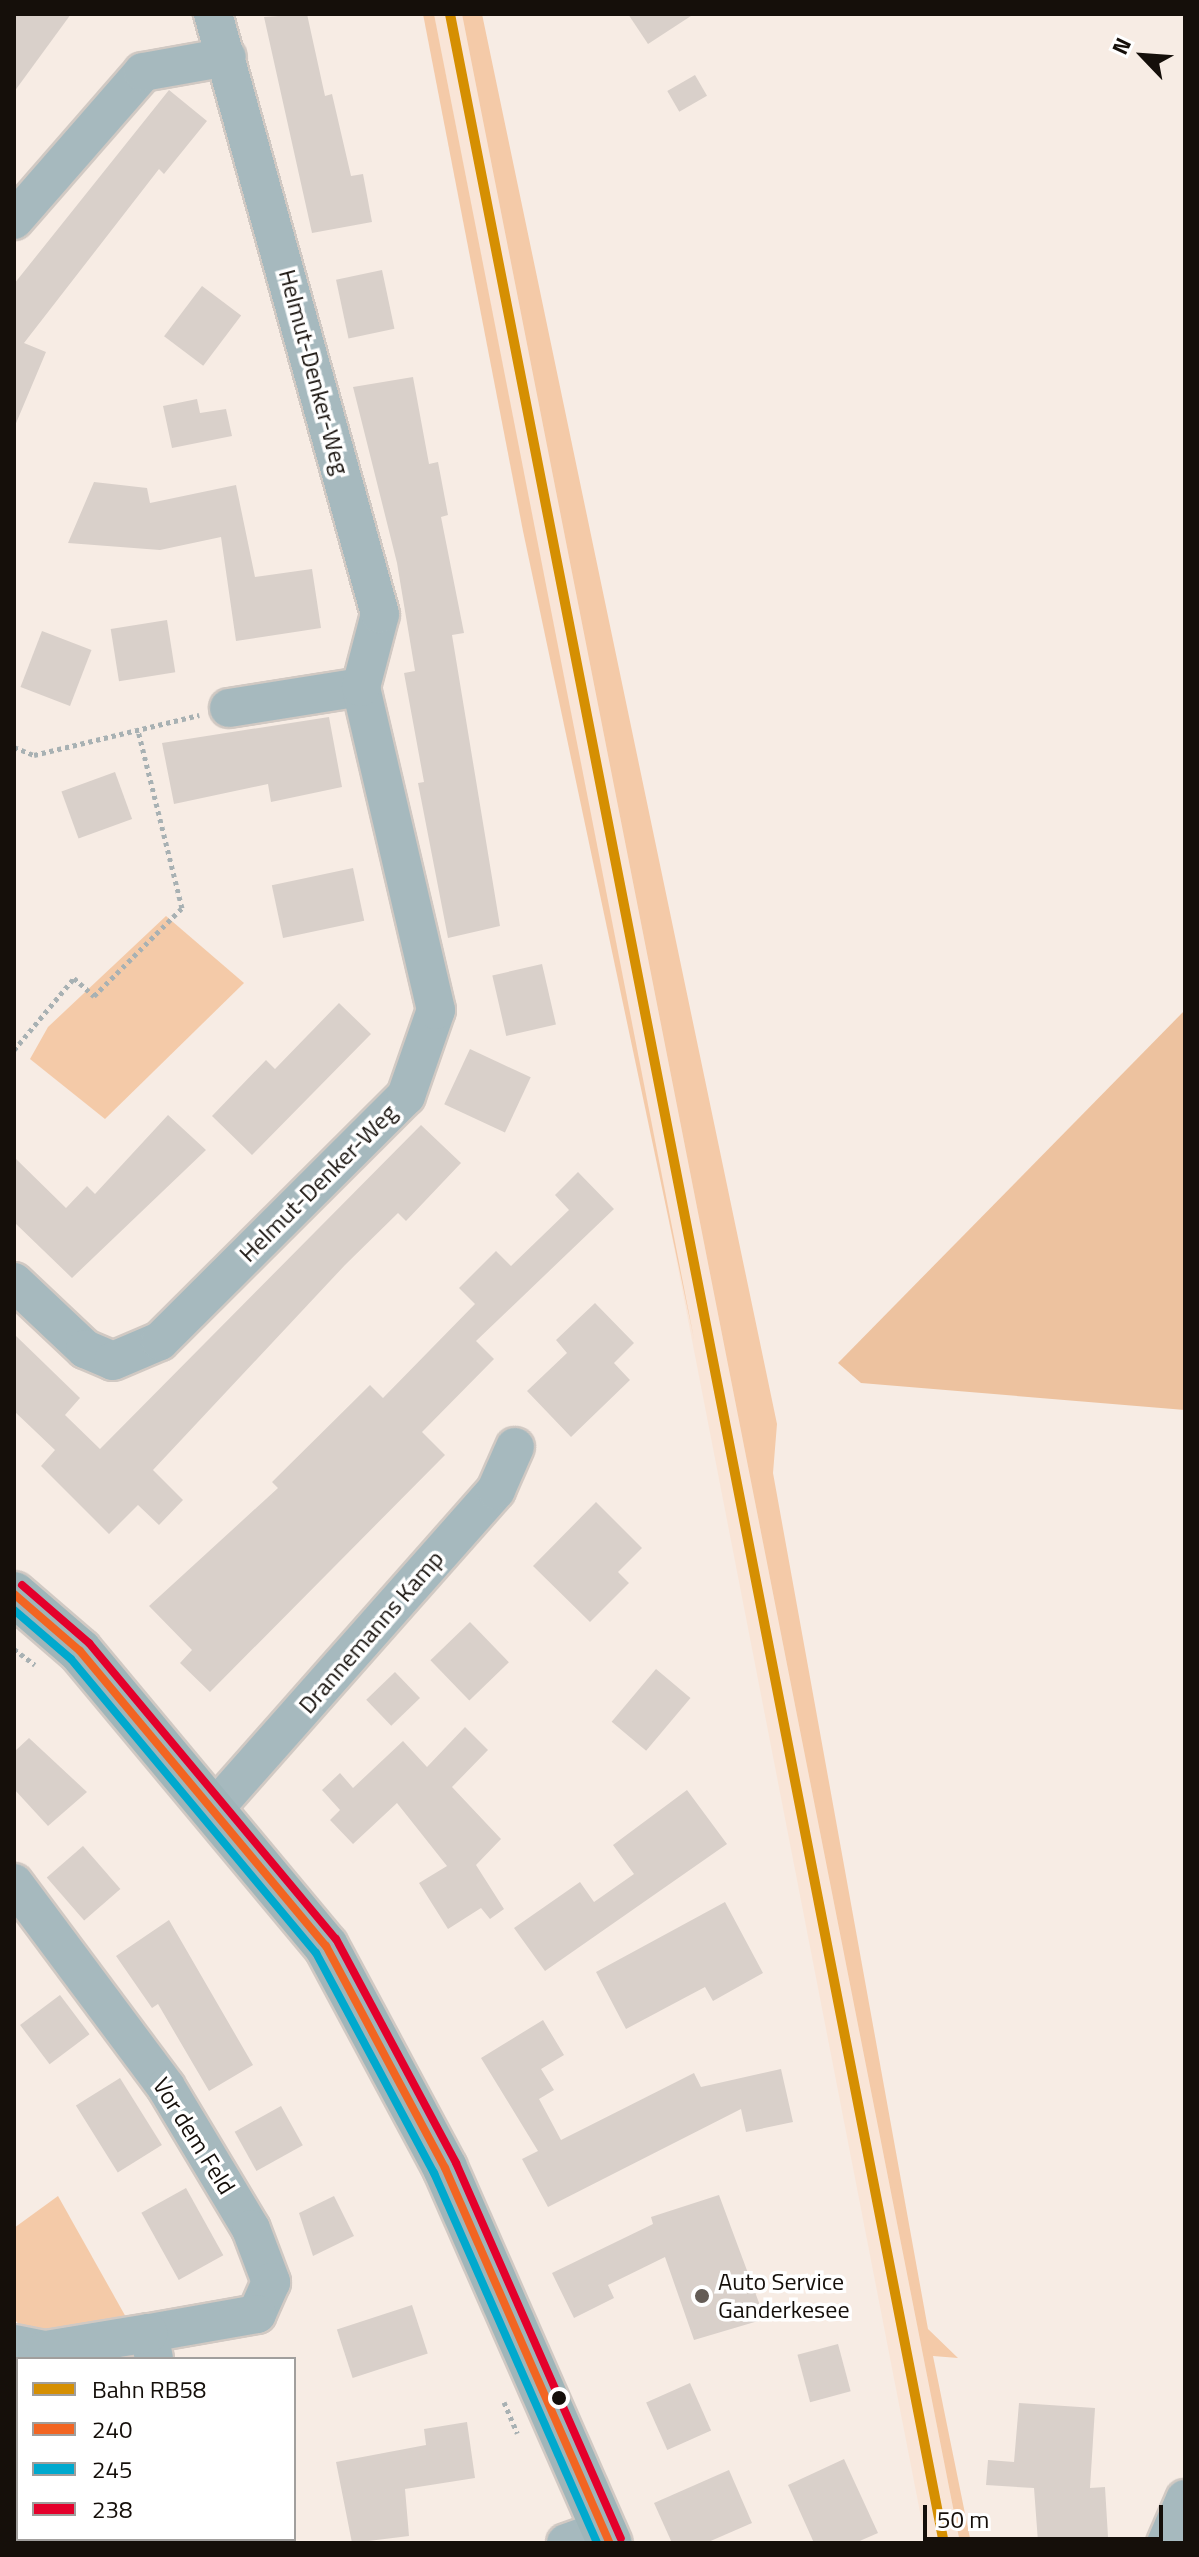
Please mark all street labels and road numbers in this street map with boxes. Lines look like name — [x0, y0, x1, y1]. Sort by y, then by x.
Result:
street label: Helmut-Denker-Weg — [273, 266, 355, 478]
street label: Helmut-Denker-Weg — [233, 1098, 403, 1268]
street label: Drannemanns Kamp — [292, 1545, 450, 1719]
street label: Vor dem Feld — [147, 2072, 241, 2200]

